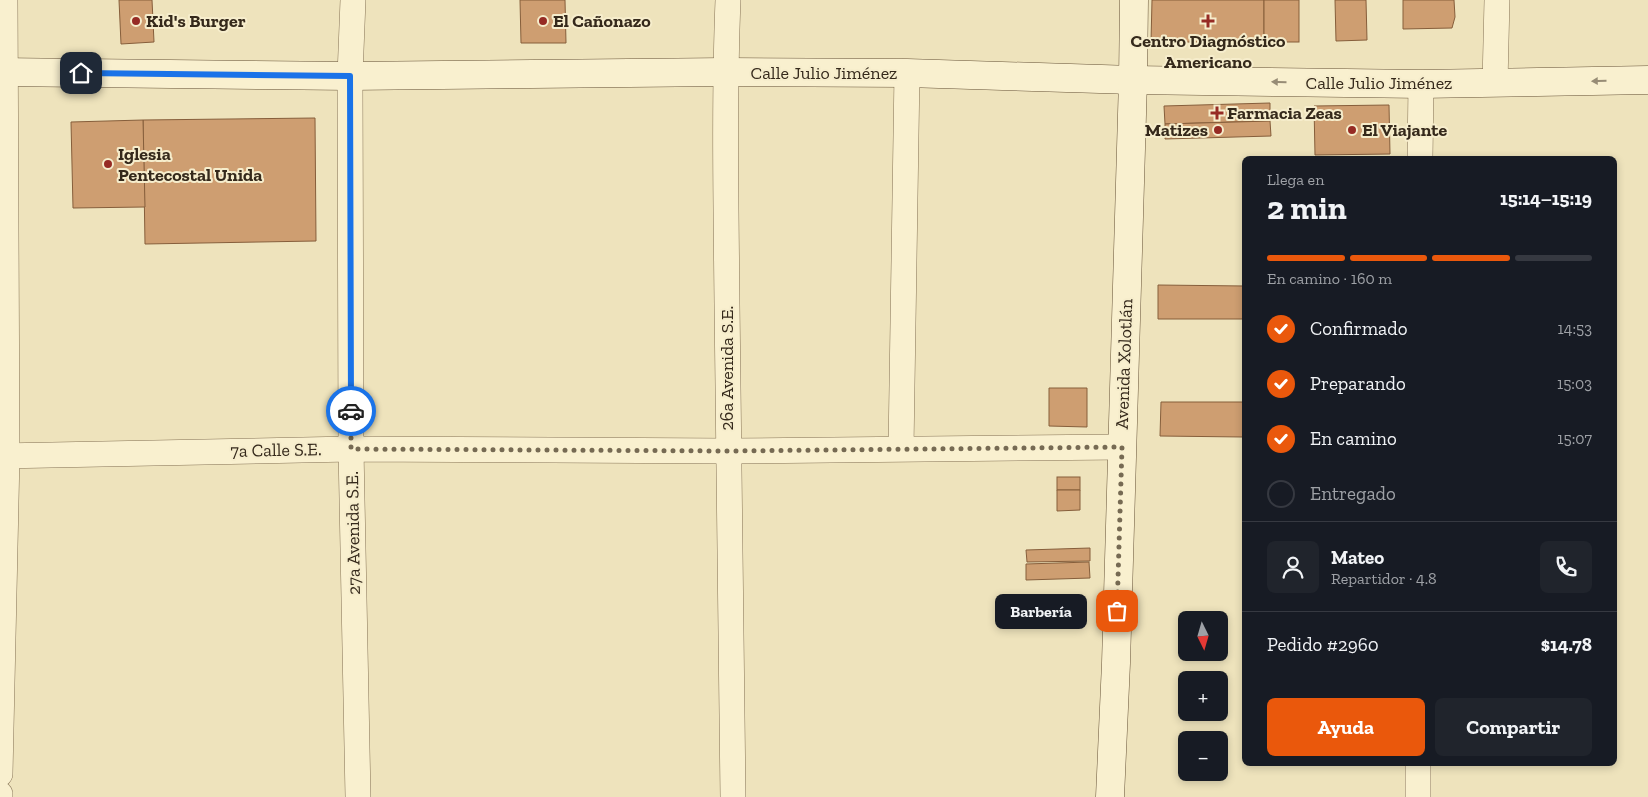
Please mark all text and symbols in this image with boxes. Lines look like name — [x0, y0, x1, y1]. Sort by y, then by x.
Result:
place label: Kid's Burger — [146, 10, 246, 32]
place label: El Cañonazo — [553, 10, 651, 32]
marker: Centro Diagnóstico Americano — [1201, 14, 1215, 28]
marker: Kid's Burger — [130, 15, 142, 27]
marker: El Cañonazo — [537, 15, 549, 27]
place label: Centro Diagnóstico Americano — [1131, 30, 1286, 73]
pin — [60, 52, 102, 94]
icon: home — [67, 59, 95, 87]
street label: Calle Julio Jiménez — [751, 62, 897, 84]
street label: Calle Julio Jiménez — [1306, 72, 1452, 94]
one-way arrow — [1591, 77, 1607, 85]
one-way arrow — [1271, 78, 1287, 86]
place label: Farmacia Zeas — [1227, 102, 1342, 124]
marker: Farmacia Zeas — [1211, 107, 1223, 119]
place label: Matizes — [1145, 119, 1208, 141]
place label: El Viajante — [1362, 119, 1448, 141]
marker: Matizes — [1212, 124, 1224, 136]
marker: El Viajante — [1346, 124, 1358, 136]
place label: Iglesia Pentecostal Unida — [118, 143, 262, 186]
marker: Iglesia Pentecostal Unida — [102, 158, 114, 170]
text: Llega en — [1267, 170, 1324, 189]
text: 15:14–15:19 — [1500, 187, 1592, 210]
text: 2 min — [1267, 189, 1347, 227]
text: En camino · 160 m — [1267, 269, 1392, 288]
street label: Avenida Xolotlán — [1111, 298, 1137, 430]
street label: 26a Avenida S.E. — [716, 306, 738, 430]
icon: check — [1267, 315, 1295, 343]
text: Confirmado — [1310, 317, 1407, 340]
text: 14:53 — [1558, 319, 1592, 338]
icon: check — [1267, 370, 1295, 398]
text: Preparando — [1310, 372, 1406, 395]
text: 15:03 — [1557, 374, 1592, 393]
courier — [326, 386, 376, 436]
icon: car — [337, 397, 365, 425]
icon: check — [1267, 425, 1295, 453]
text: En camino — [1310, 427, 1397, 450]
text: 15:07 — [1557, 429, 1592, 448]
street label: 7a Calle S.E. — [230, 438, 322, 462]
street label: 27a Avenida S.E. — [341, 471, 365, 595]
text: Entregado — [1310, 482, 1396, 505]
button: person — [1267, 541, 1319, 593]
button: phone — [1540, 541, 1592, 593]
text: Mateo — [1331, 546, 1384, 569]
text: Repartidor · 4.8 — [1331, 569, 1437, 588]
pin — [1096, 590, 1138, 632]
callout: Barbería — [994, 594, 1087, 628]
icon: bag — [1103, 597, 1131, 625]
text: Barbería — [1010, 602, 1072, 621]
north arrow — [1178, 611, 1228, 661]
map controls — [1178, 611, 1228, 781]
text: Pedido #2960 — [1267, 633, 1379, 656]
text: $14.78 — [1541, 633, 1592, 656]
button: + — [1178, 671, 1228, 721]
button: Ayuda — [1267, 698, 1425, 756]
button: Compartir — [1435, 698, 1592, 756]
button: − — [1178, 731, 1228, 781]

